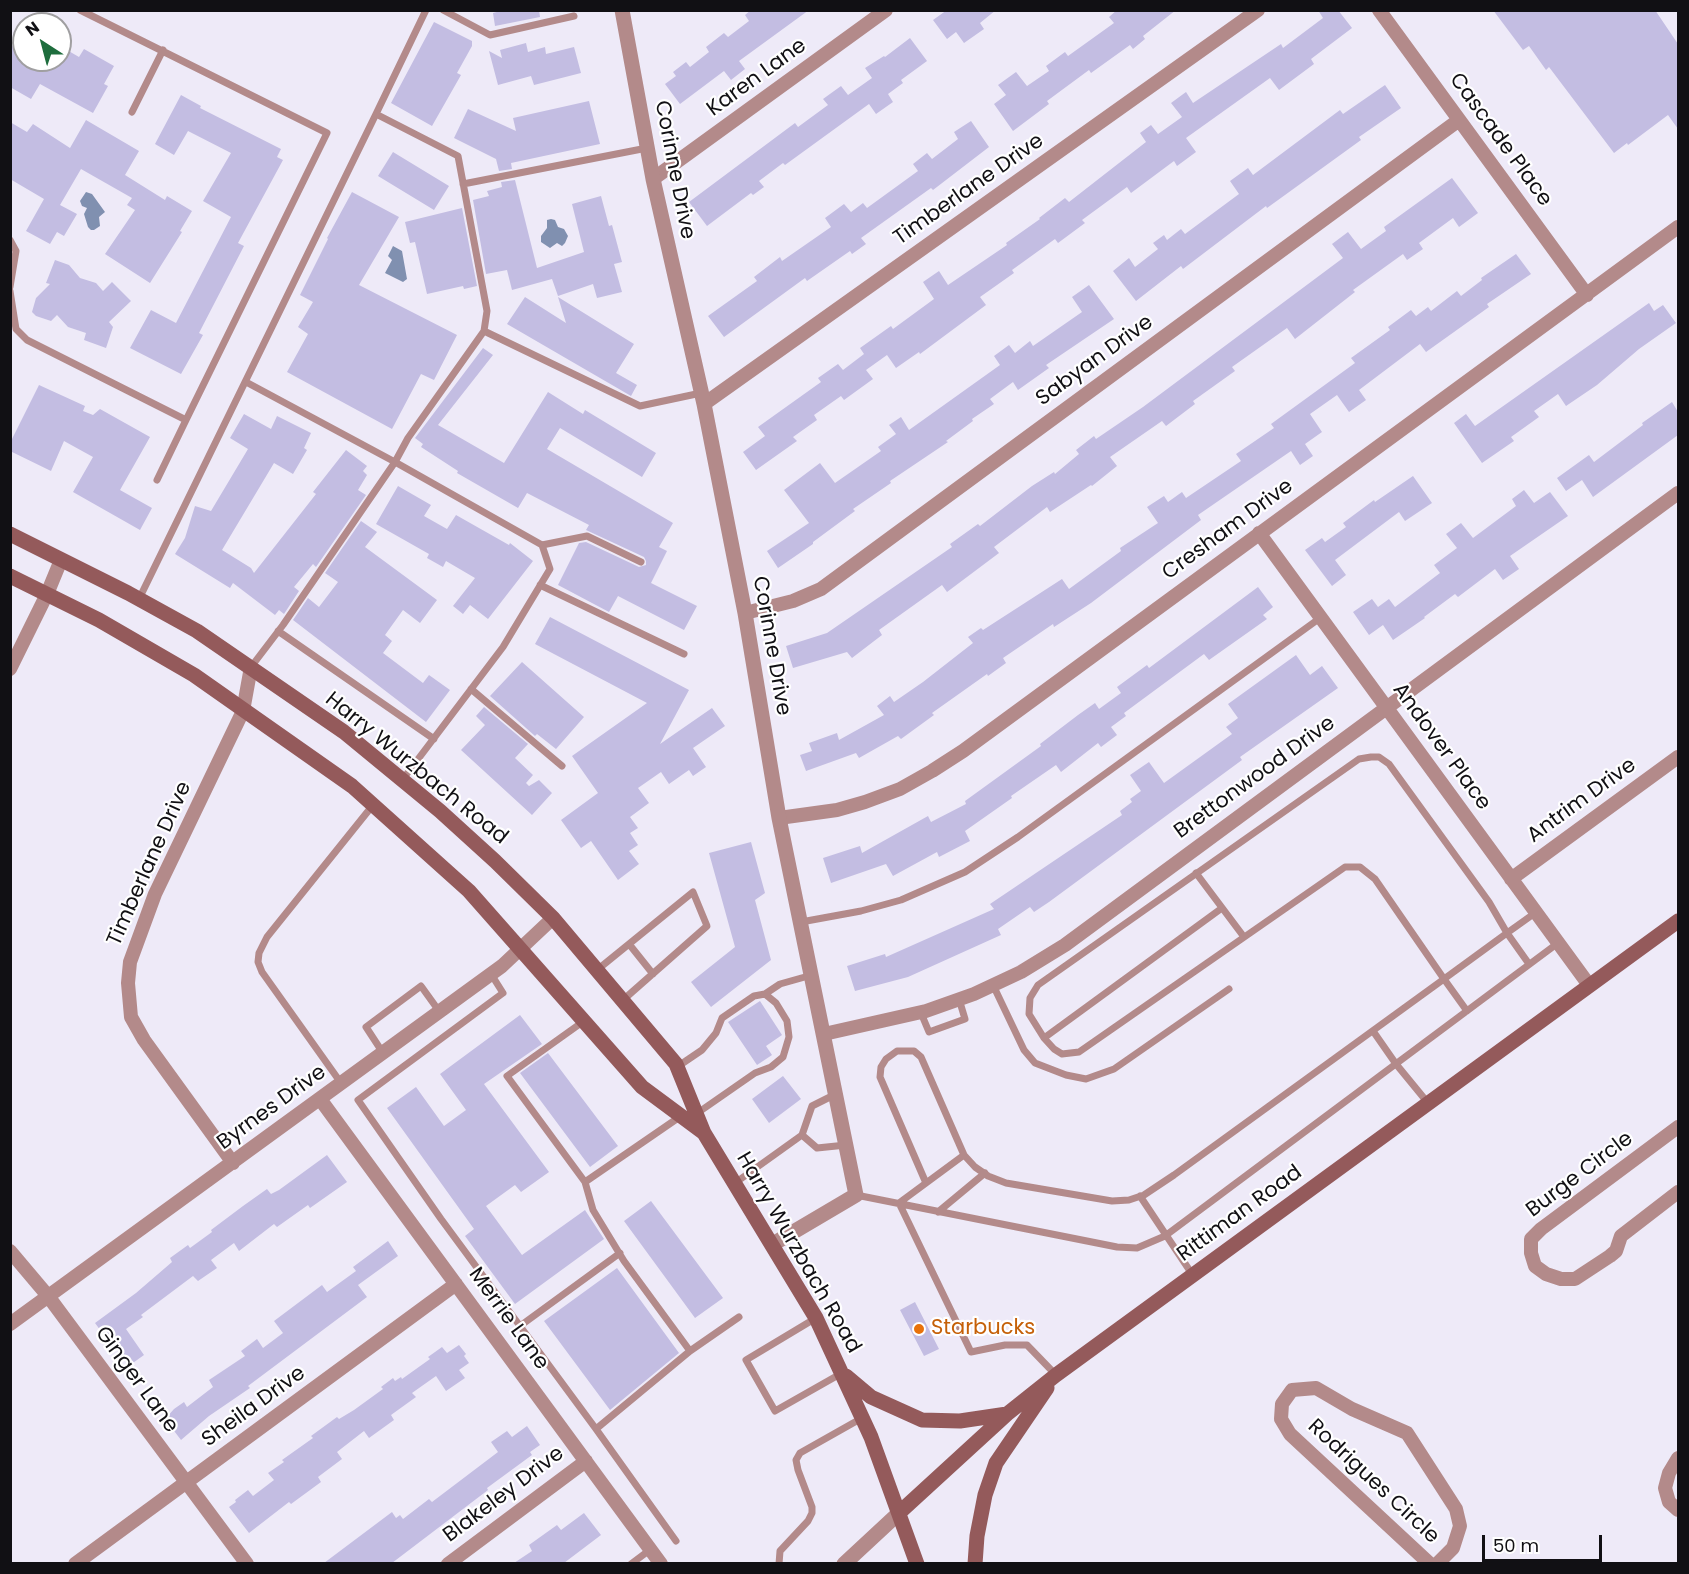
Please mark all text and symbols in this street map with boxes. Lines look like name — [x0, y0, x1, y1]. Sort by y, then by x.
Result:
north arrow — [12, 12, 72, 72]
text: N — [21, 16, 44, 41]
street label: Karen Lane — [703, 34, 811, 122]
street label: Cascade Place — [1443, 69, 1557, 211]
street label: Corinne Drive — [648, 98, 700, 242]
street label: Timberlane Drive — [889, 129, 1049, 251]
street label: Sabyan Drive — [1032, 310, 1158, 412]
street label: Cresham Drive — [1158, 474, 1298, 586]
street label: Corinne Drive — [746, 574, 796, 718]
street label: Andover Place — [1386, 679, 1496, 815]
street label: Harry Wurzbach Road — [320, 687, 512, 851]
street label: Brettonwood Drive — [1170, 711, 1340, 845]
street label: Antrim Drive — [1523, 753, 1641, 849]
street label: Timberlane Drive — [102, 778, 198, 950]
street label: Byrnes Drive — [213, 1060, 331, 1156]
street label: Burge Circle — [1522, 1127, 1638, 1223]
street label: Harry Wurzbach Road — [730, 1148, 866, 1358]
street label: Rittiman Road — [1173, 1160, 1307, 1268]
street label: Merrie Lane — [462, 1263, 554, 1375]
place label: Starbucks — [931, 1316, 1035, 1342]
street label: Ginger Lane — [89, 1322, 183, 1438]
marker: Starbucks — [912, 1322, 926, 1336]
street label: Sheila Drive — [197, 1361, 311, 1453]
street label: Rodrigues Circle — [1302, 1415, 1444, 1549]
street label: Blakeley Drive — [439, 1442, 569, 1548]
scale bar — [1485, 1523, 1605, 1561]
text: 50 m — [1493, 1533, 1539, 1558]

